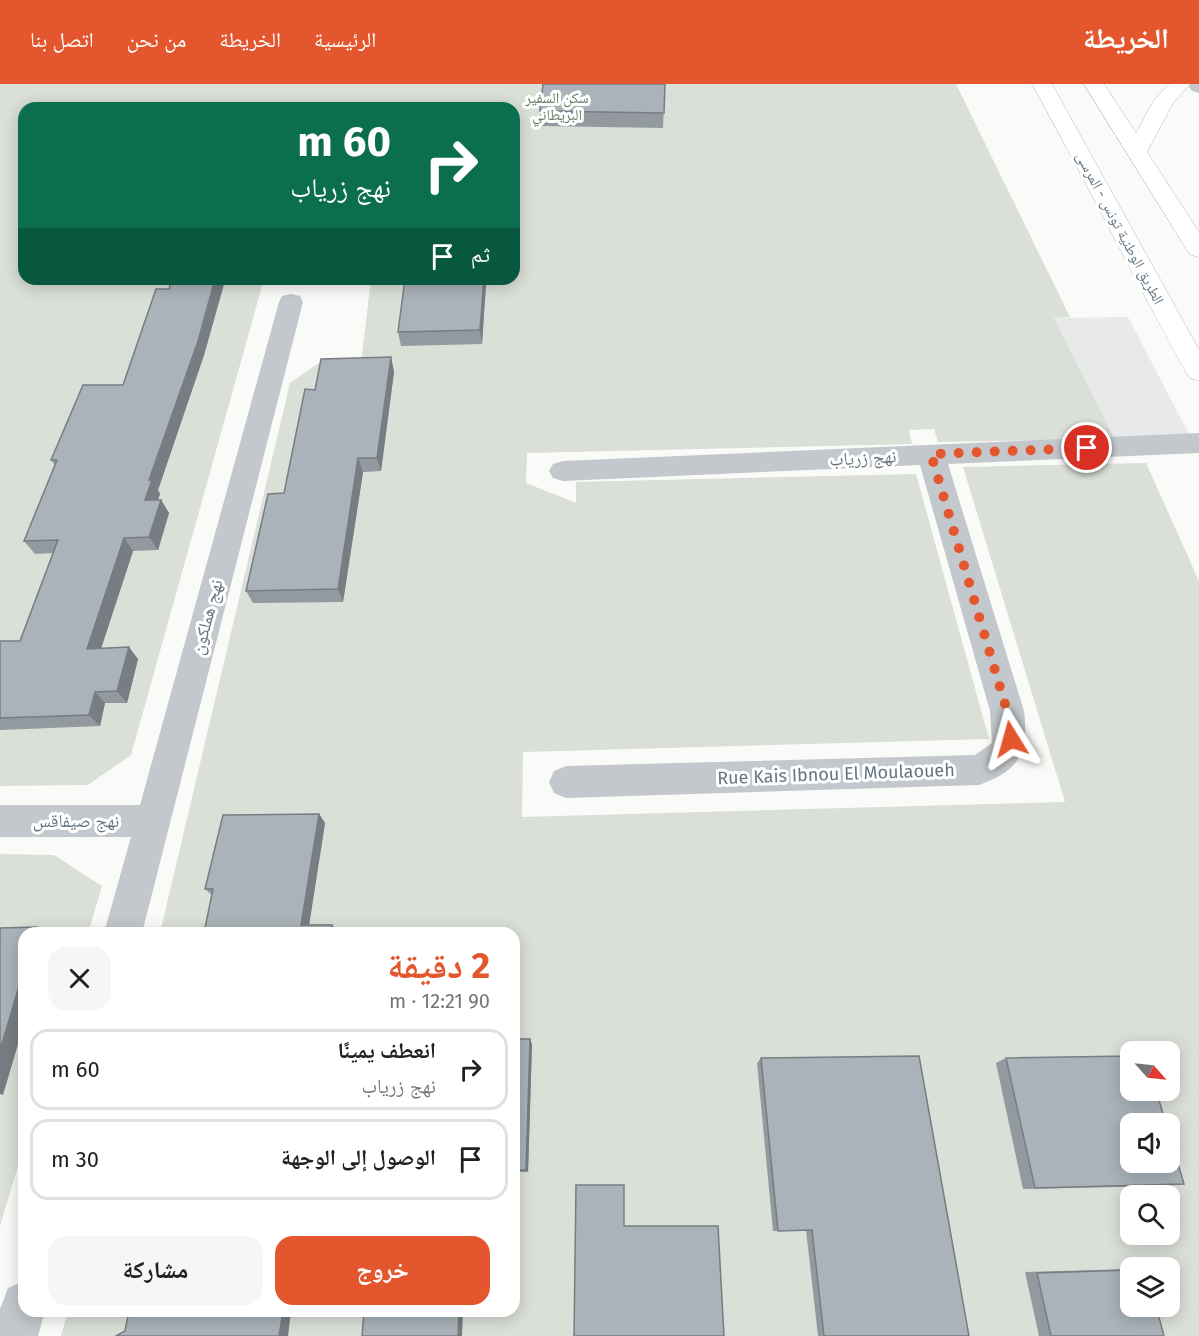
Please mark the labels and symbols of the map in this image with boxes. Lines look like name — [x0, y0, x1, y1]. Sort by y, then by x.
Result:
park label: سكن السفير البريطاني — [524, 89, 589, 127]
street label: الطريق الوطنية تونس - المرسى — [1071, 149, 1168, 308]
pin — [1061, 422, 1112, 473]
street label: نهج زرياب — [829, 445, 897, 472]
street label: نهج هملكون — [186, 577, 229, 657]
position arrow — [979, 707, 1043, 771]
street label: Rue Kais Ibnou El Moulaoueh — [717, 759, 955, 789]
street label: نهج صيفاقس — [33, 810, 119, 833]
north arrow — [1120, 1041, 1180, 1101]

